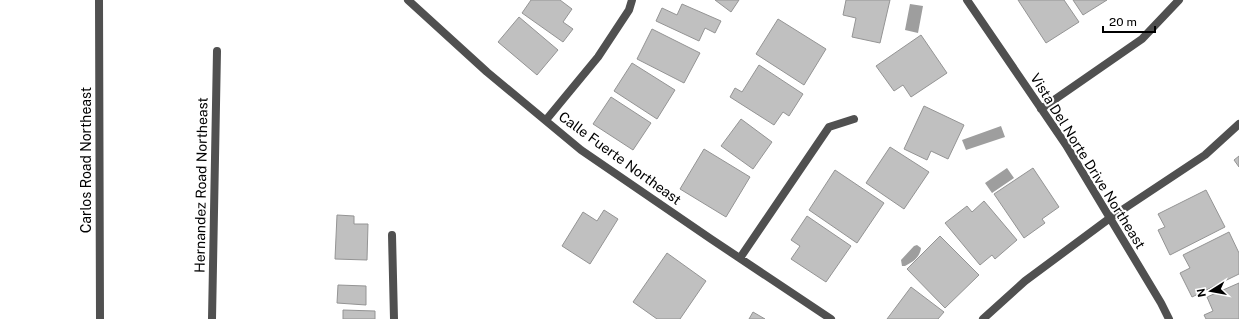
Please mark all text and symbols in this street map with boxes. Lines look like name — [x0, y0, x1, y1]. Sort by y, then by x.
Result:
scale bar — [1103, 8, 1155, 34]
text: 20 m — [1109, 15, 1137, 29]
street label: Vista Del Norte Drive Northeast — [1027, 70, 1149, 252]
street label: Carlos Road Northeast — [78, 87, 94, 233]
street label: Hernandez Road Northeast — [191, 97, 211, 273]
street label: Calle Fuerte Northeast — [556, 108, 684, 208]
north arrow — [1191, 271, 1231, 311]
text: N — [1194, 288, 1208, 298]

